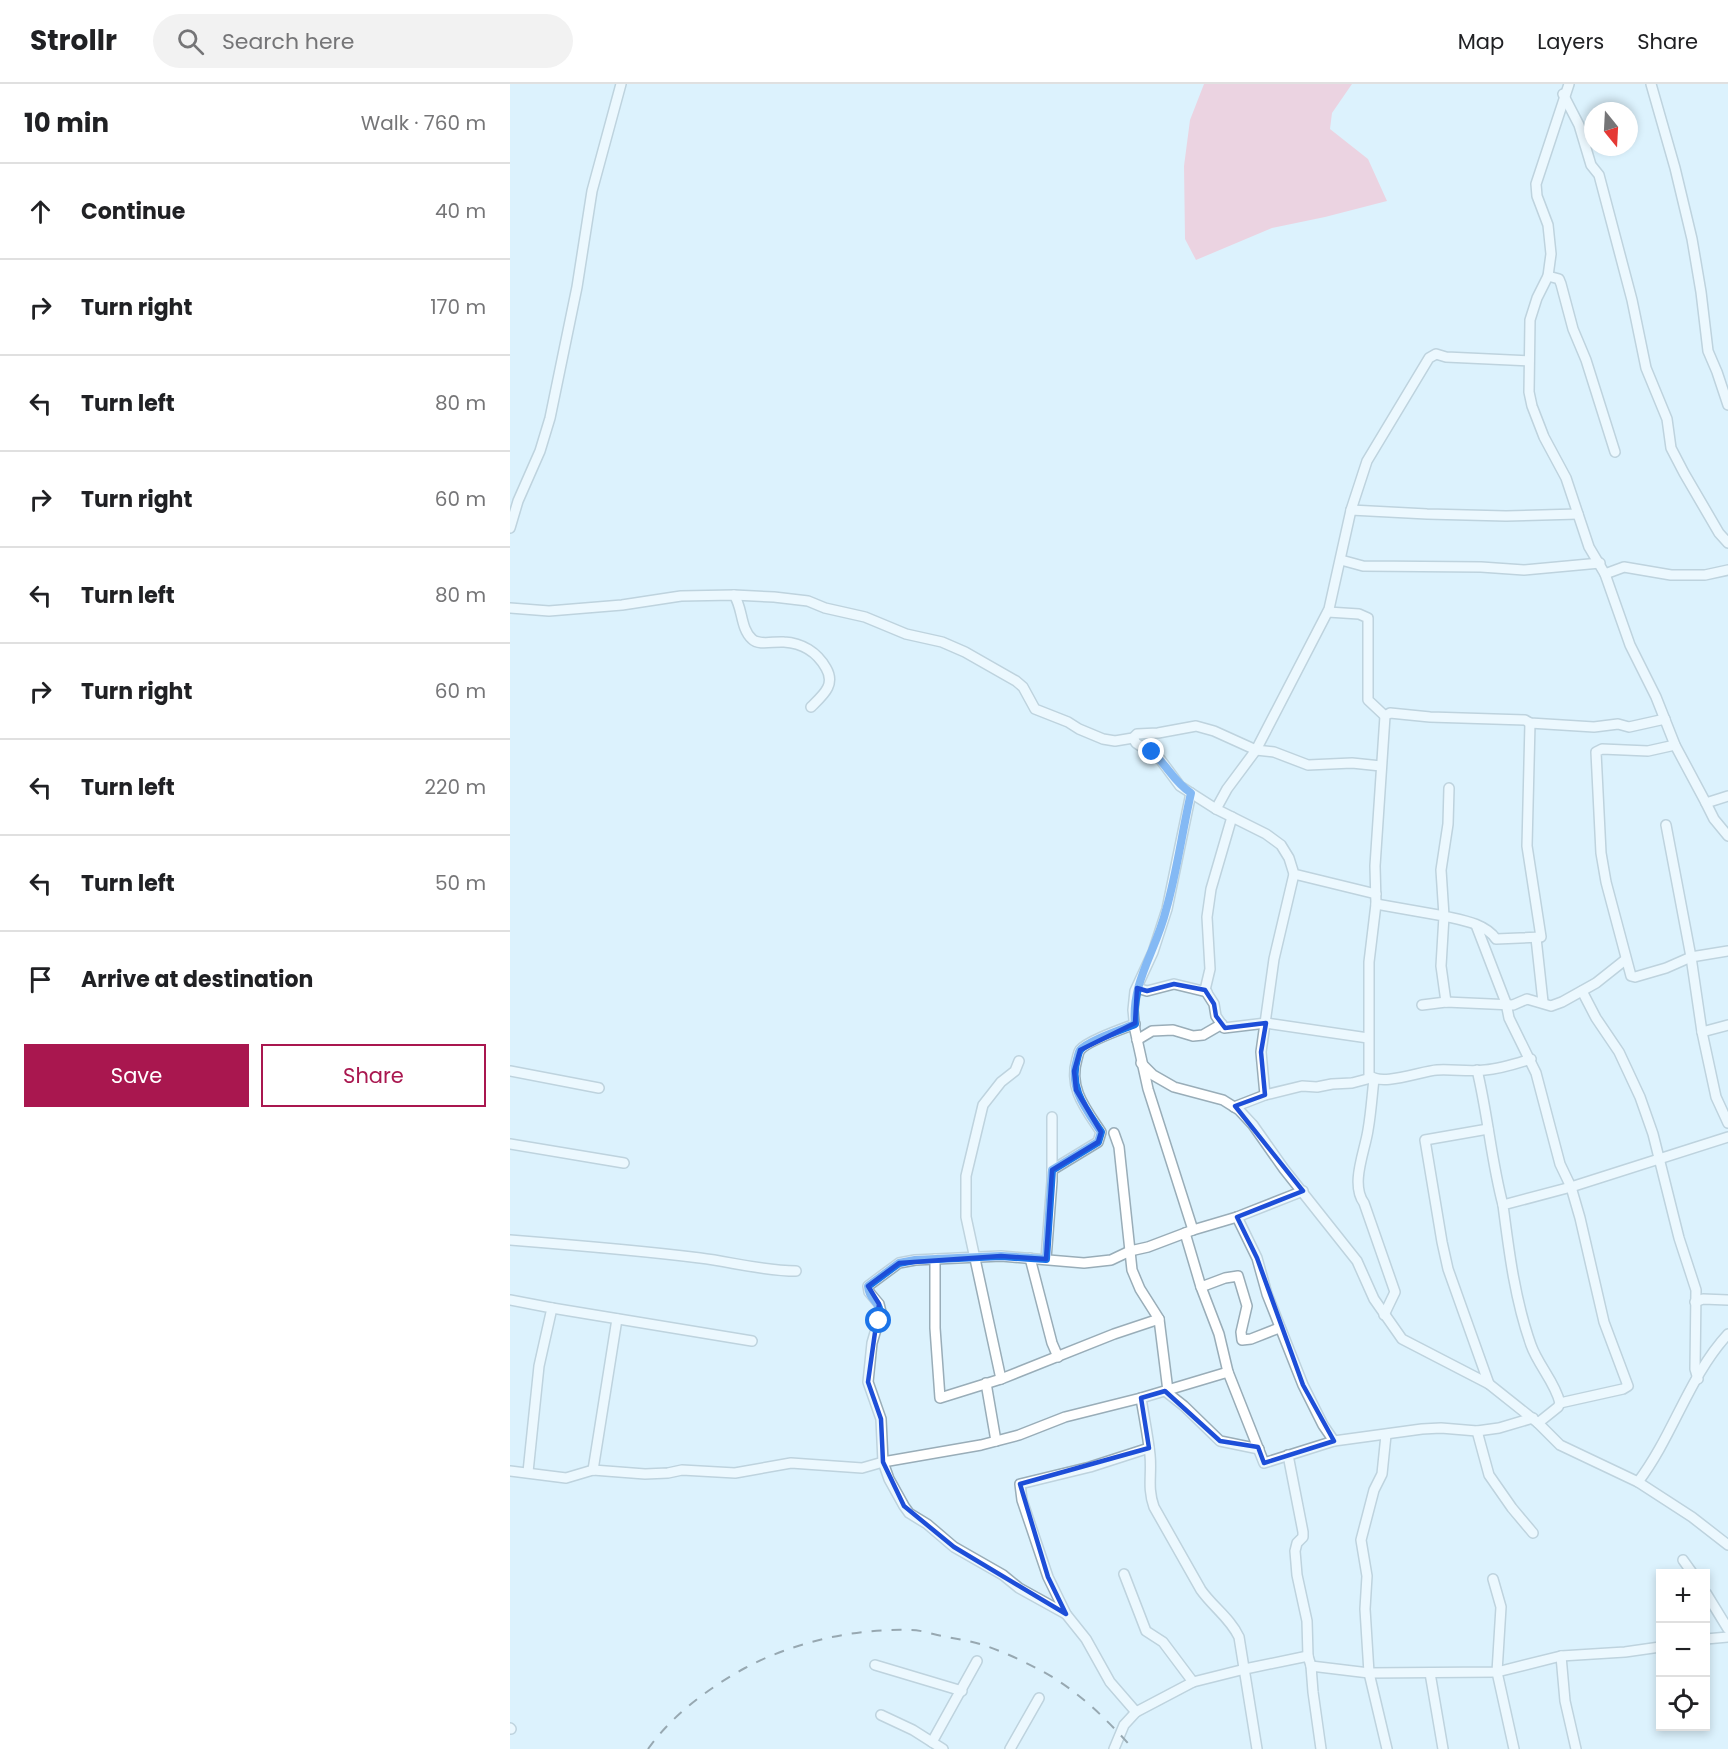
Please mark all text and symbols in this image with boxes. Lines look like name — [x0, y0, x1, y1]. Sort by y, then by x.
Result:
search box — [153, 14, 573, 68]
text: Strollr — [30, 21, 117, 60]
icon: search — [174, 25, 207, 58]
text: Search here — [222, 26, 354, 57]
text: Map — [1458, 27, 1504, 56]
text: Layers — [1537, 27, 1604, 56]
text: Share — [1637, 27, 1698, 56]
north arrow — [1584, 102, 1638, 156]
text: 10 min — [24, 105, 109, 141]
text: Walk · 760 m — [361, 109, 486, 137]
icon: ahead — [24, 195, 57, 228]
text: Continue — [81, 196, 185, 227]
text: 40 m — [435, 197, 486, 225]
icon: right — [24, 291, 57, 324]
text: Turn right — [81, 292, 192, 323]
text: 170 m — [430, 293, 486, 321]
icon: left — [24, 387, 57, 420]
text: Turn left — [81, 388, 175, 419]
text: 80 m — [435, 389, 486, 417]
icon: right — [24, 483, 57, 516]
text: Turn right — [81, 484, 192, 515]
text: 60 m — [435, 485, 486, 513]
icon: left — [24, 579, 57, 612]
text: Turn left — [81, 580, 175, 611]
text: 80 m — [435, 581, 486, 609]
icon: right — [24, 675, 57, 708]
text: Turn right — [81, 676, 192, 707]
text: 60 m — [435, 677, 486, 705]
route end — [1138, 738, 1164, 764]
icon: left — [24, 771, 57, 804]
text: Turn left — [81, 772, 175, 803]
text: 220 m — [425, 773, 486, 801]
icon: left — [24, 867, 57, 900]
text: Turn left — [81, 868, 175, 899]
text: 50 m — [435, 869, 486, 897]
icon: arrive — [24, 963, 57, 996]
text: Arrive at destination — [81, 964, 313, 995]
button: Save — [24, 1044, 249, 1107]
button: Share — [261, 1044, 486, 1107]
route start — [865, 1307, 891, 1333]
map controls — [1656, 1569, 1710, 1731]
button: + — [1656, 1569, 1710, 1623]
button: − — [1656, 1623, 1710, 1677]
button: locate — [1656, 1677, 1710, 1731]

